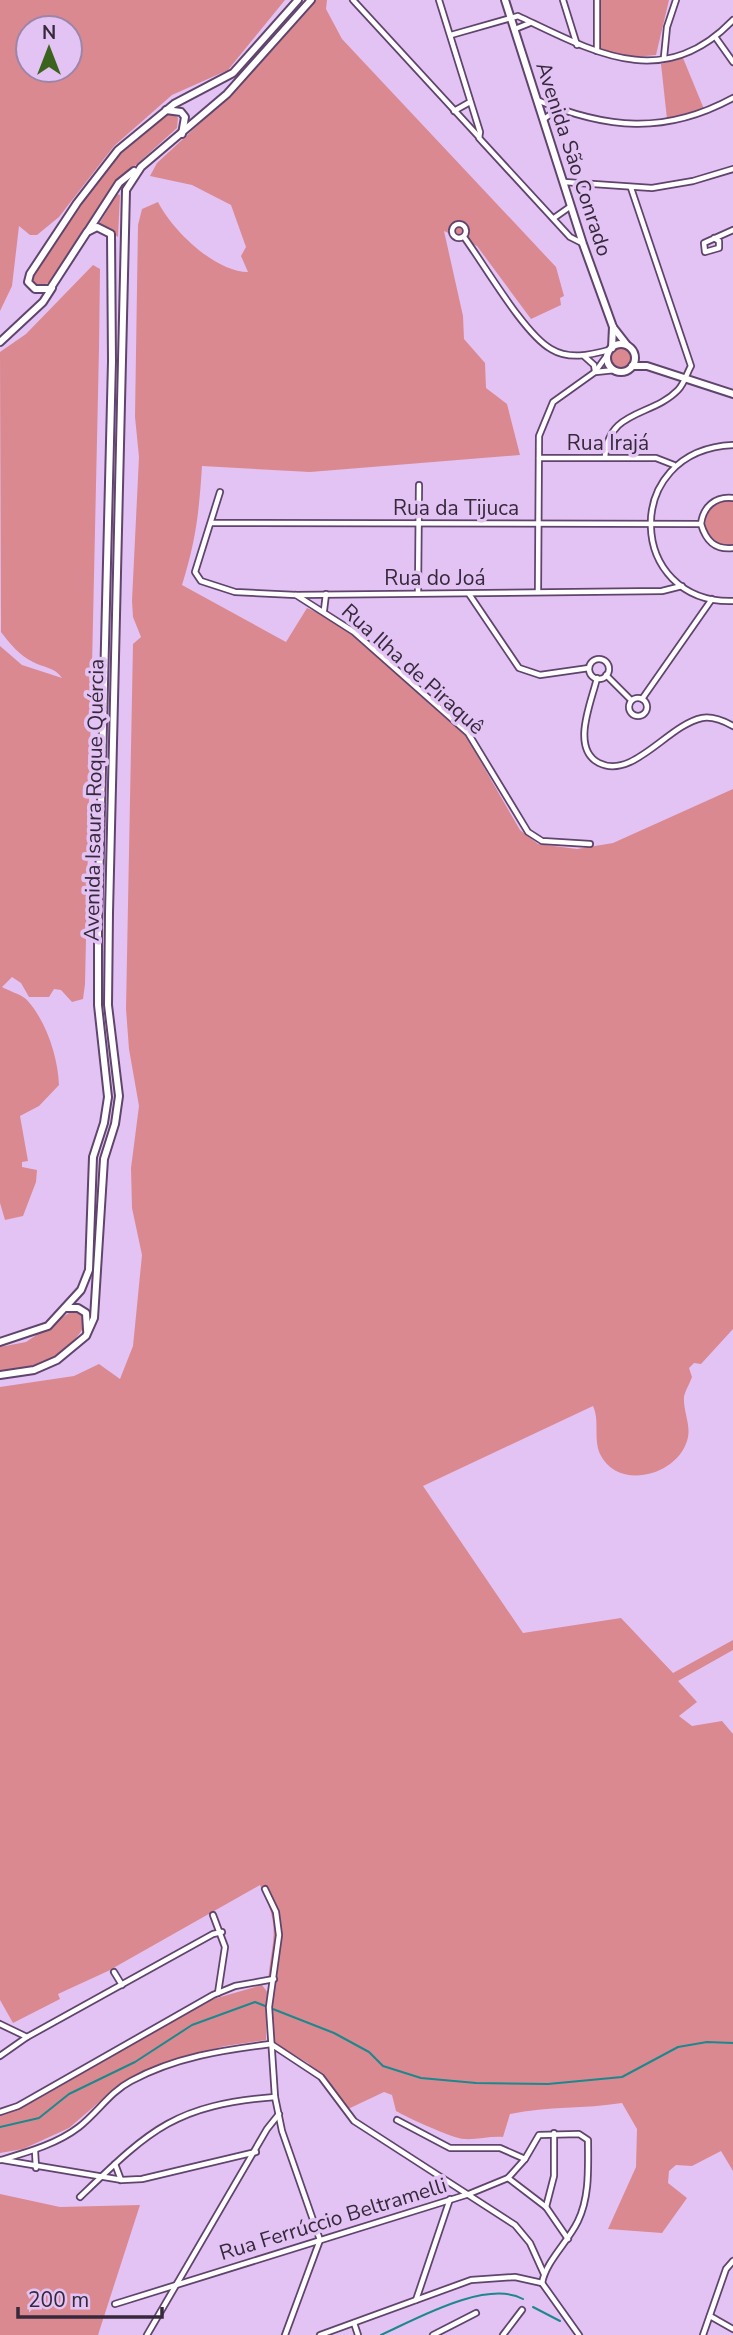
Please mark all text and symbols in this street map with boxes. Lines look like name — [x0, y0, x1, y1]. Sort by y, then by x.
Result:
north arrow — [14, 14, 84, 84]
text: N — [42, 20, 56, 46]
street label: Avenida São Conrado — [529, 58, 619, 260]
street label: Rua Irajá — [567, 429, 649, 457]
street label: Rua da Tijuca — [393, 494, 519, 522]
street label: Rua do Joá — [384, 564, 486, 592]
street label: Rua Ilha de Piraquê — [336, 597, 490, 741]
street label: Avenida Isaura Roque Quércia — [78, 658, 110, 942]
street label: Rua Ferrúccio Beltramelli — [216, 2171, 450, 2267]
scale bar — [18, 2276, 161, 2320]
text: 200 m — [28, 2286, 89, 2314]

